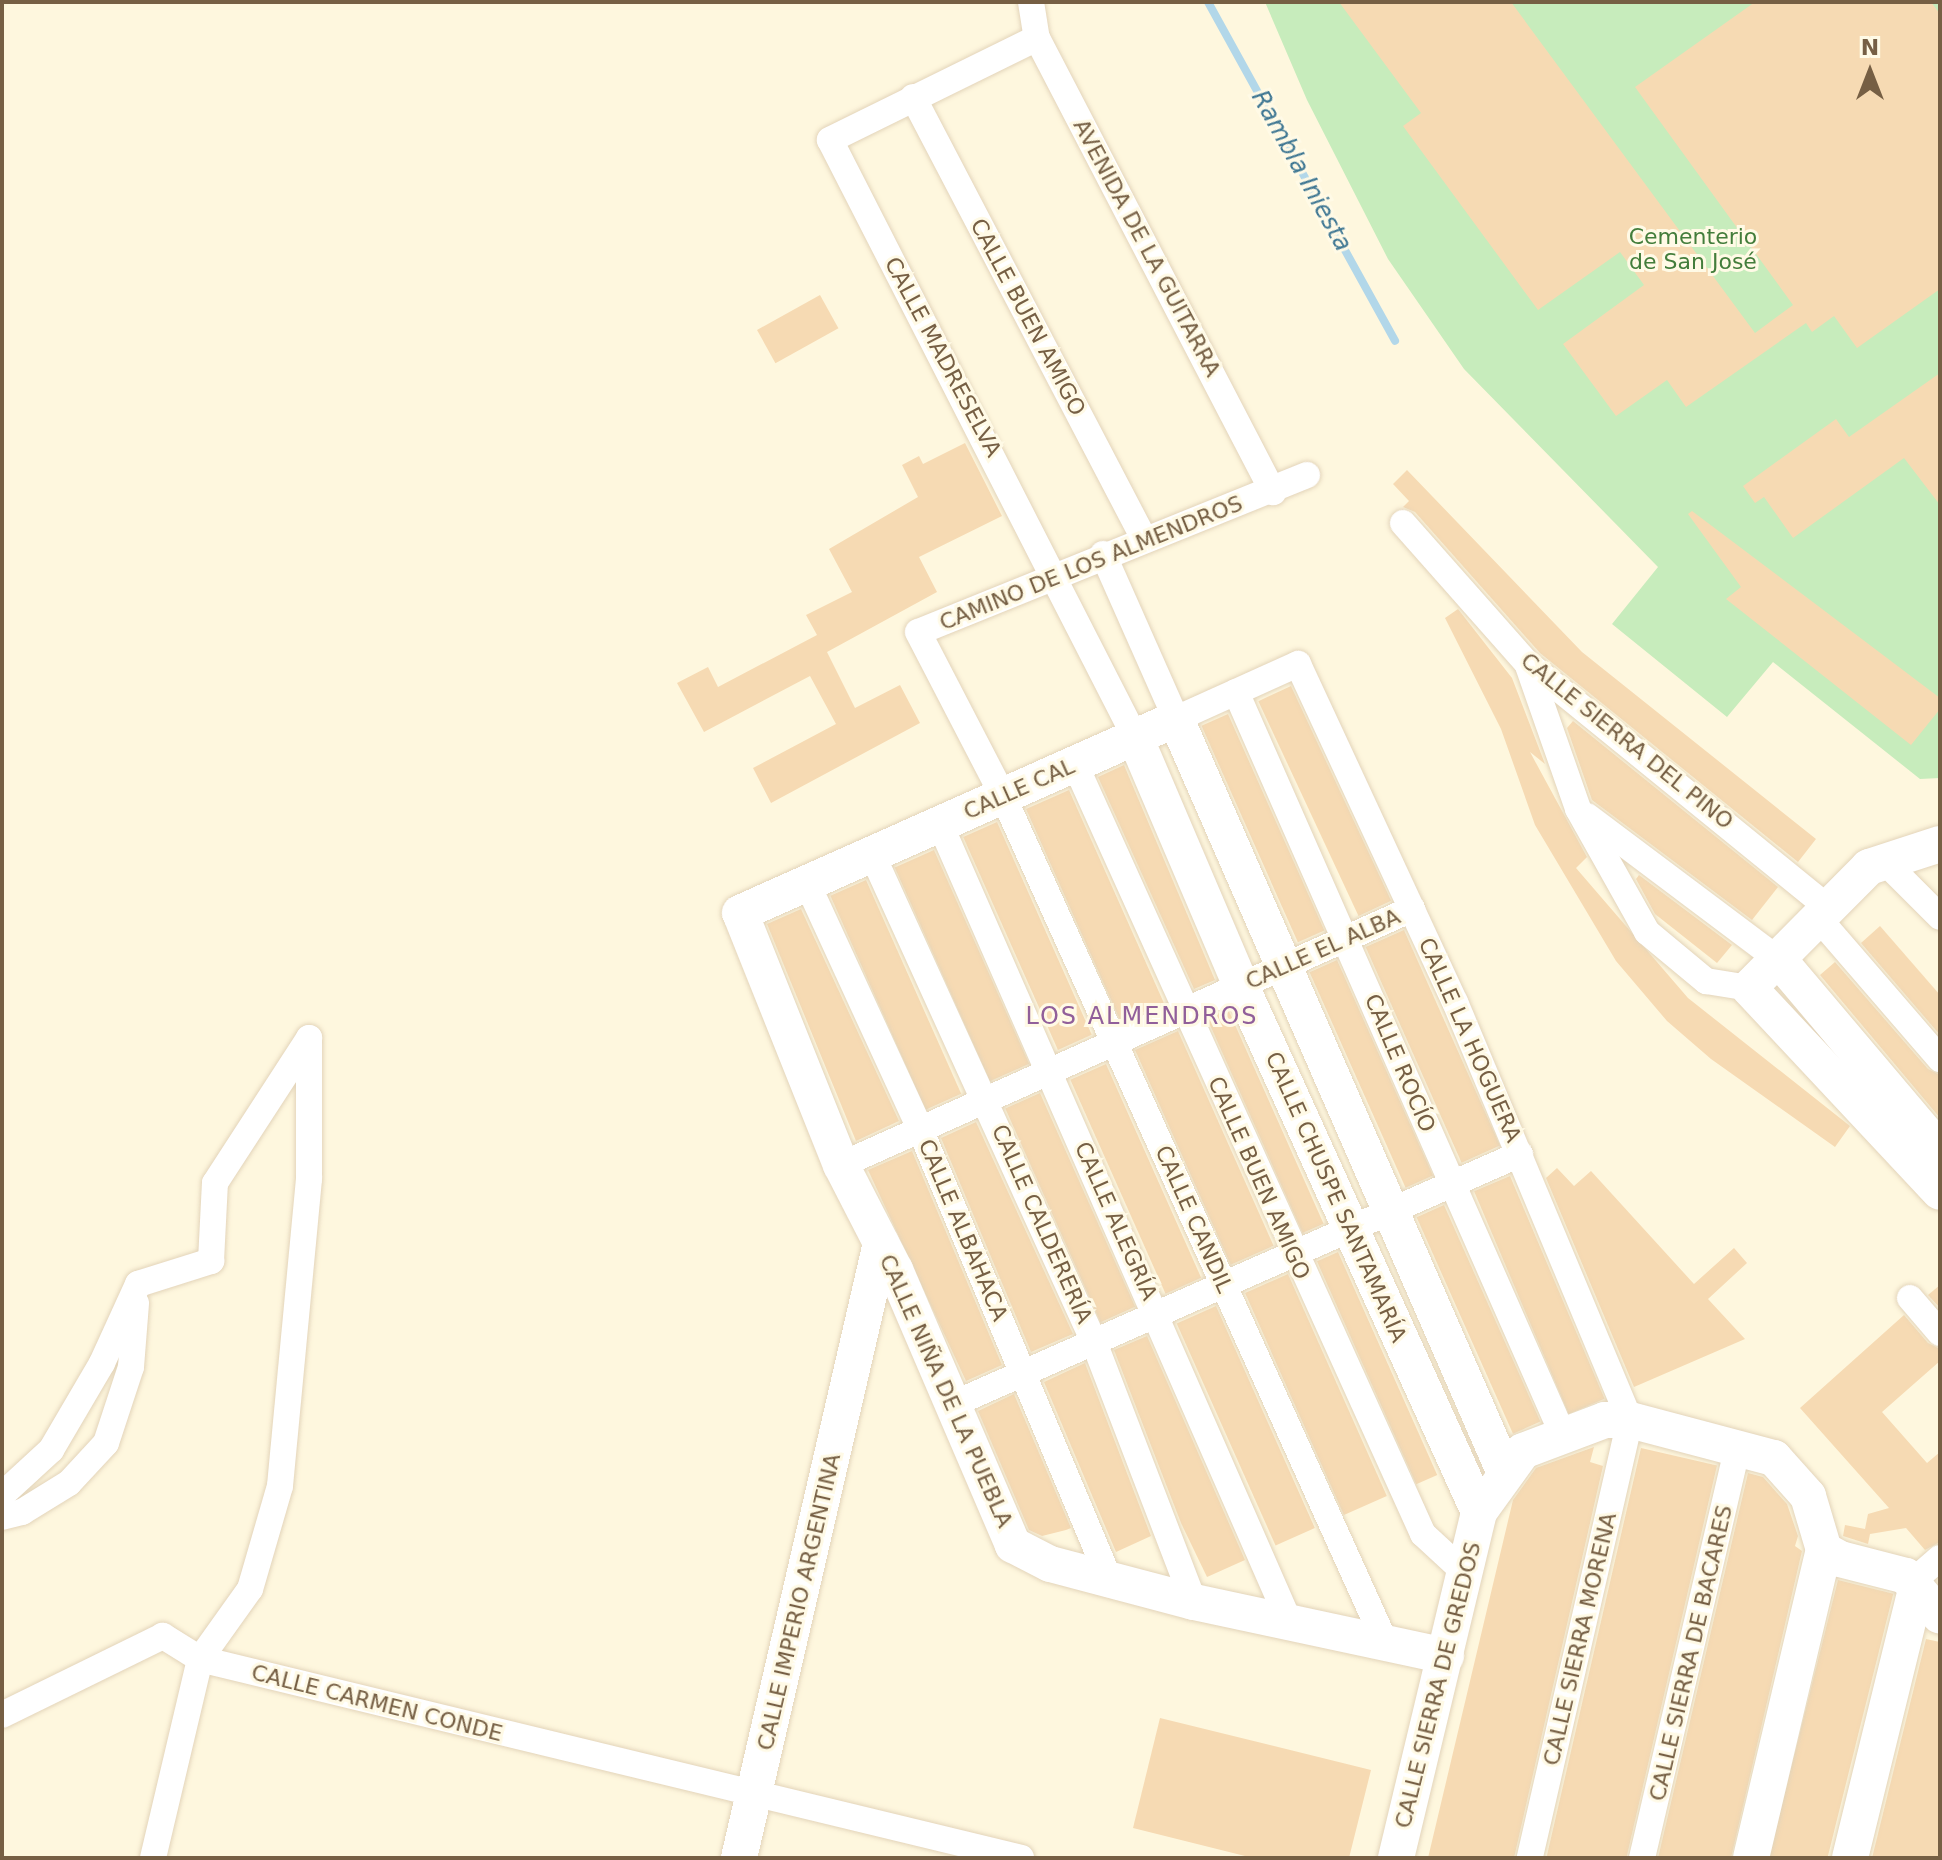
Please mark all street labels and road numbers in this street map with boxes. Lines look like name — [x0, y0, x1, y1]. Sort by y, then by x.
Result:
street label: AVENIDA DE LA GUITARRA — [1068, 115, 1226, 381]
street label: CALLE BUEN AMIGO — [965, 214, 1091, 420]
street label: CALLE MADRESELVA — [879, 253, 1007, 461]
street label: CAMINO DE LOS ALMENDROS — [936, 490, 1246, 636]
street label: CALLE SIERRA DEL PINO — [1516, 647, 1738, 835]
street label: CALLE CAL — [960, 753, 1078, 825]
street label: CALLE EL ALBA — [1242, 903, 1404, 995]
street label: CALLE LA HOGUERA — [1413, 934, 1527, 1146]
street label: CALLE ROCÍO — [1359, 990, 1441, 1136]
street label: CALLE CHUSPE SANTAMARÍA — [1260, 1048, 1412, 1346]
street label: CALLE BUEN AMIGO — [1202, 1072, 1316, 1284]
street label: CALLE CALDERERÍA — [986, 1120, 1098, 1328]
street label: CALLE ALBAHACA — [913, 1135, 1013, 1325]
street label: CALLE ALEGRÍA — [1069, 1138, 1163, 1304]
street label: CALLE CANDIL — [1150, 1141, 1238, 1297]
street label: CALLE NIÑA DE LA PUEBLA — [874, 1250, 1018, 1532]
street label: CALLE IMPERIO ARGENTINA — [752, 1451, 846, 1753]
street label: CALLE SIERRA DE BACARES — [1644, 1502, 1738, 1804]
street label: CALLE SIERRA MORENA — [1538, 1510, 1622, 1768]
street label: CALLE SIERRA DE GREDOS — [1390, 1539, 1486, 1831]
street label: CALLE CARMEN CONDE — [249, 1659, 505, 1747]

